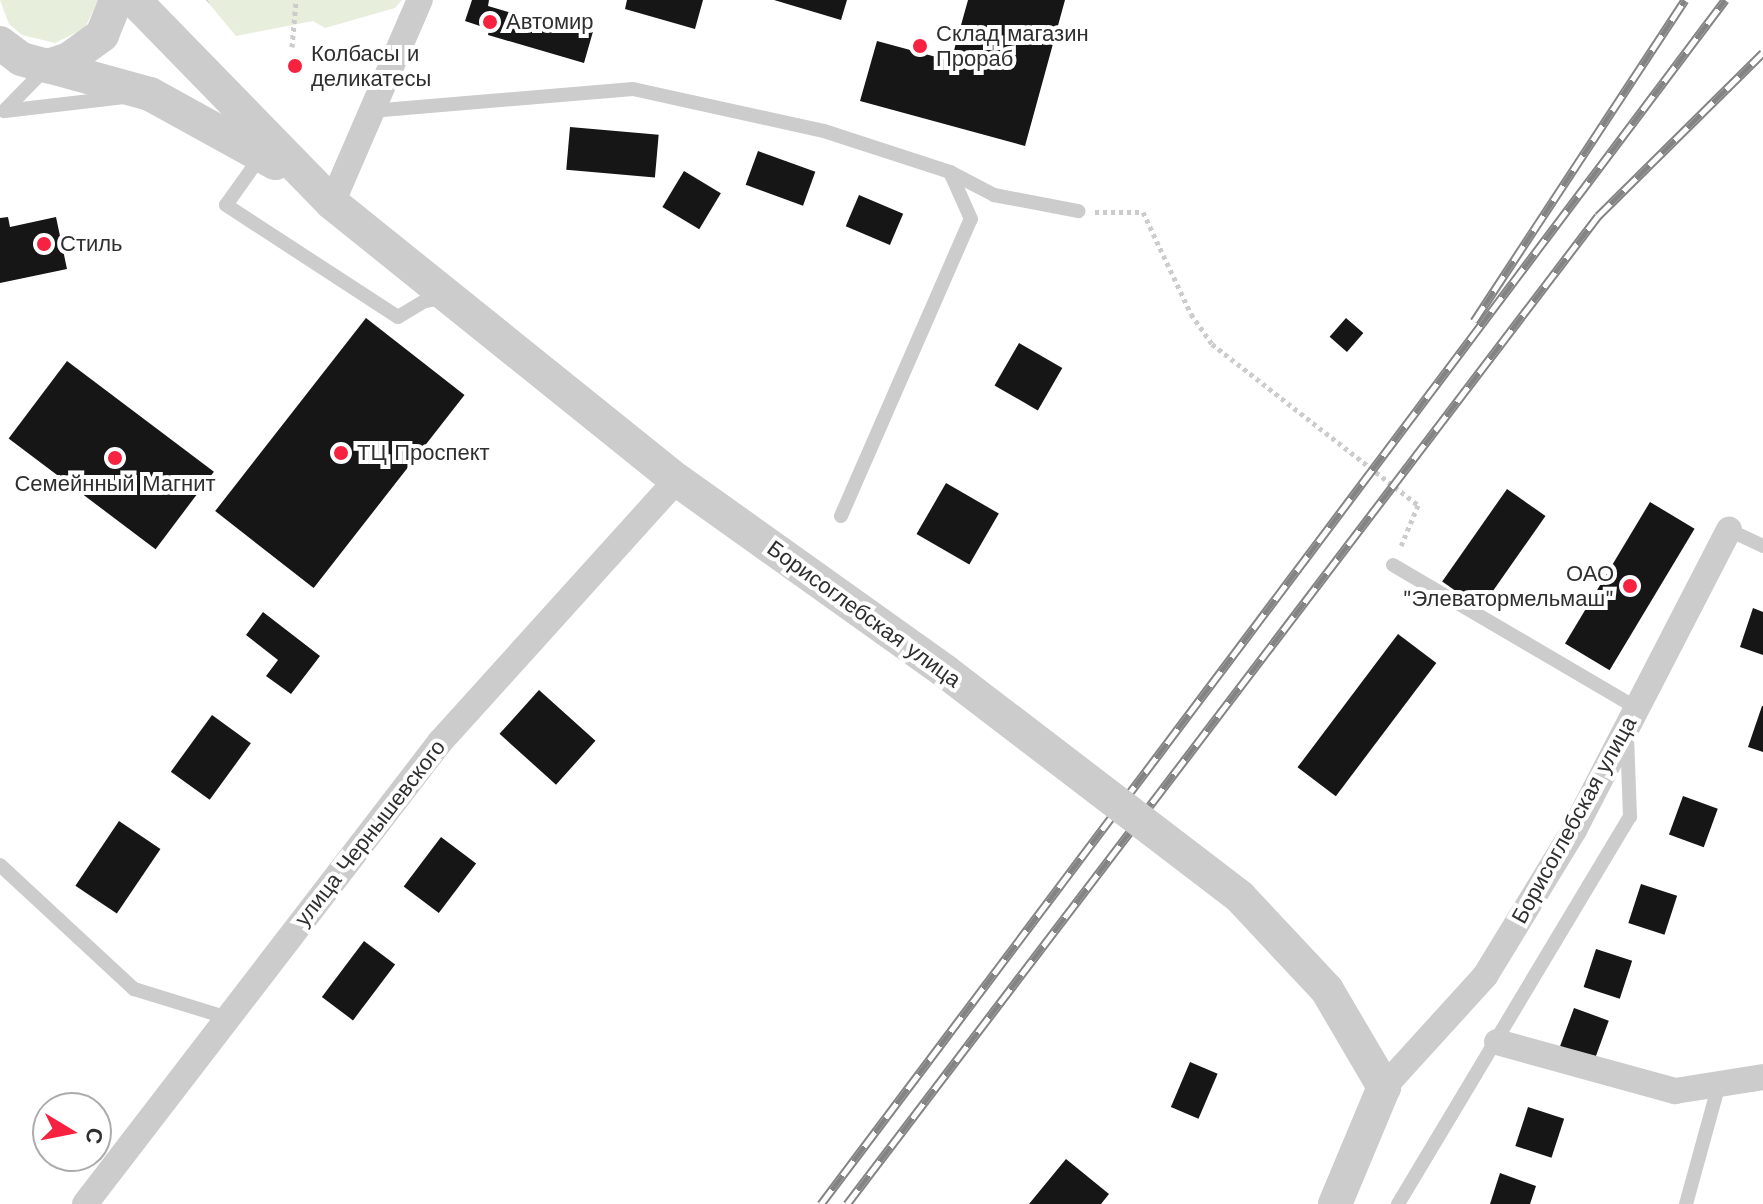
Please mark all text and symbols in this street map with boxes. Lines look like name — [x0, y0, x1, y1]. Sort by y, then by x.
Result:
place label: Автомир — [506, 9, 594, 35]
marker: Автомир — [481, 13, 499, 31]
place label: Склад магазин Прораб — [936, 20, 1089, 72]
marker: Склад магазин Прораб — [911, 37, 929, 55]
place label: Колбасы и деликатесы — [311, 40, 431, 92]
marker: Колбасы и деликатесы — [286, 57, 304, 75]
place label: Стиль — [60, 231, 123, 257]
marker: Стиль — [35, 235, 53, 253]
place label: ТЦ Проспект — [357, 440, 490, 466]
marker: ТЦ Проспект — [332, 444, 350, 462]
marker: Семейнный Магнит — [106, 449, 124, 467]
place label: Семейнный Магнит — [14, 471, 216, 497]
street label: Борисоглебская улица — [762, 535, 966, 693]
place label: ОАО "Элеватормельмаш" — [1403, 560, 1614, 612]
marker: ОАО "Элеватормельмаш" — [1621, 577, 1639, 595]
street label: Борисоглебская улица — [1506, 712, 1642, 928]
street label: улица Чернышевского — [289, 735, 451, 931]
north arrow — [32, 1092, 112, 1172]
text: С — [80, 1126, 108, 1146]

